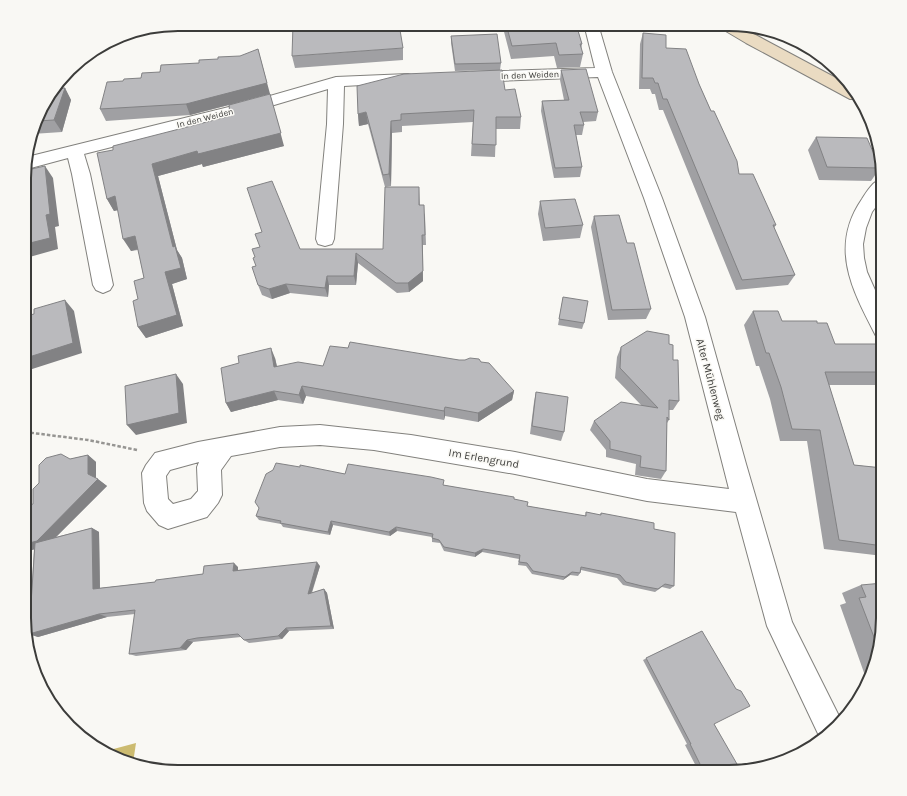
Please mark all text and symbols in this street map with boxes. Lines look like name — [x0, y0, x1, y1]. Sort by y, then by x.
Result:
street label: In den Weiden — [501, 69, 559, 81]
street label: In den Weiden — [176, 106, 234, 130]
street label: Alter Mühlenweg — [693, 337, 728, 422]
street label: Im Erlengrund — [448, 446, 520, 471]

